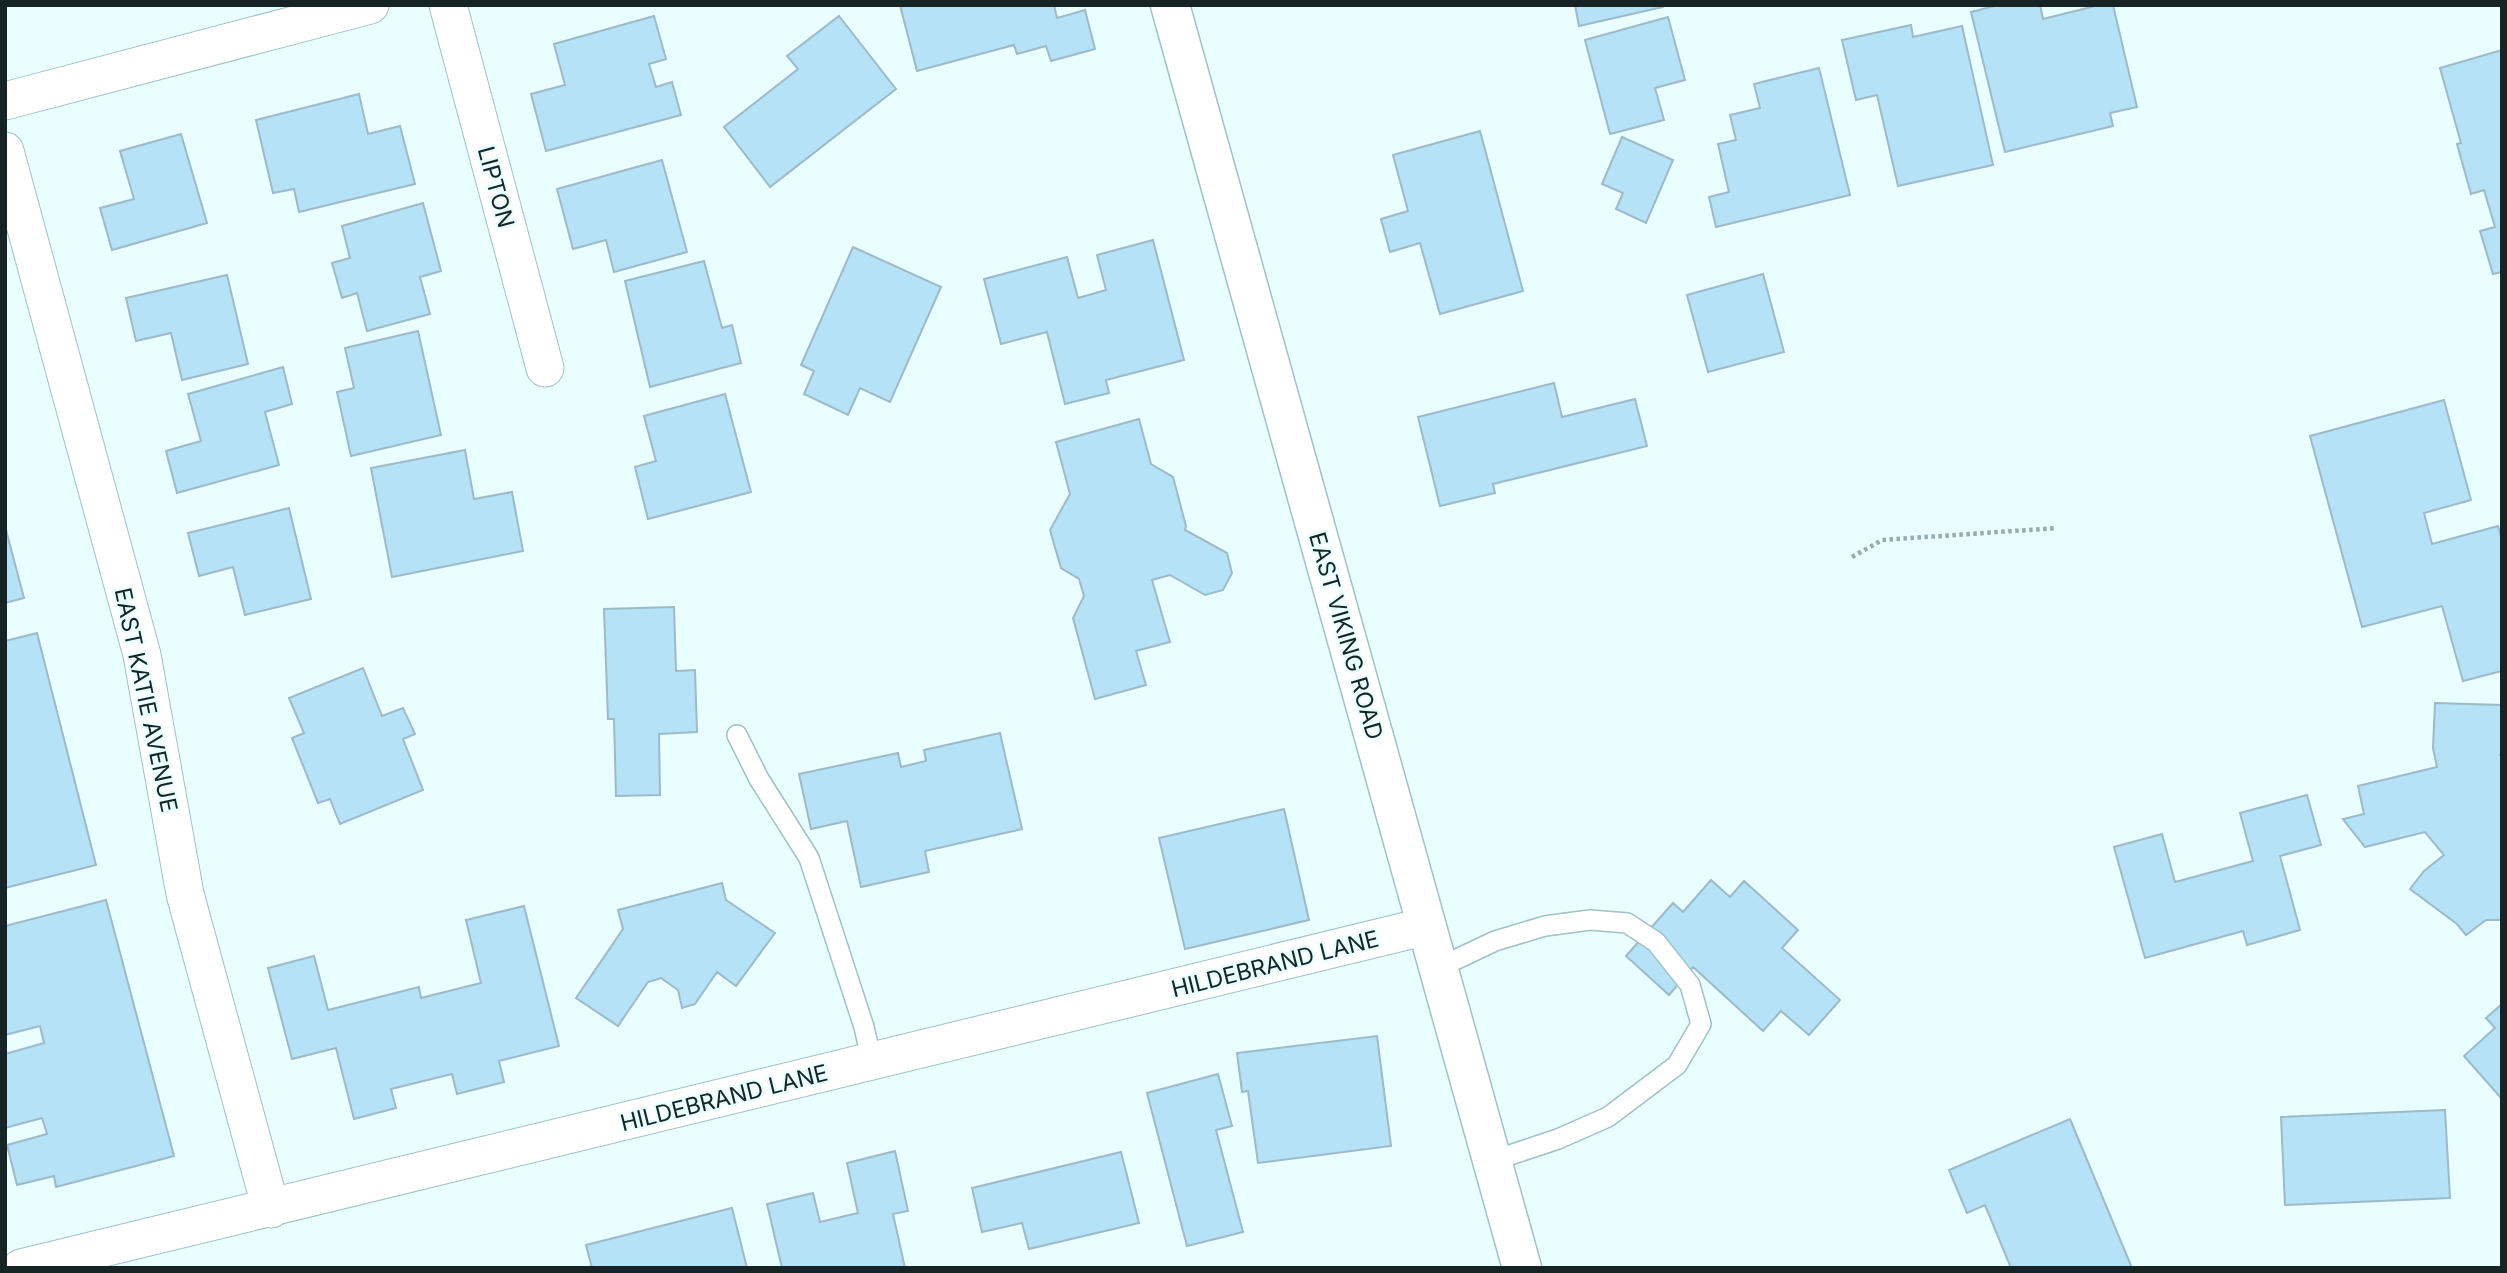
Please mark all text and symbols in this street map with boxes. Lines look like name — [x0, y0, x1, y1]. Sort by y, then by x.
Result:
street label: LIPTON — [472, 143, 520, 231]
street label: EAST VIKING ROAD — [1303, 529, 1389, 743]
street label: EAST KATIE AVENUE — [109, 585, 183, 815]
street label: HILDEBRAND LANE — [1168, 925, 1382, 1003]
street label: HILDEBRAND LANE — [617, 1059, 831, 1137]

